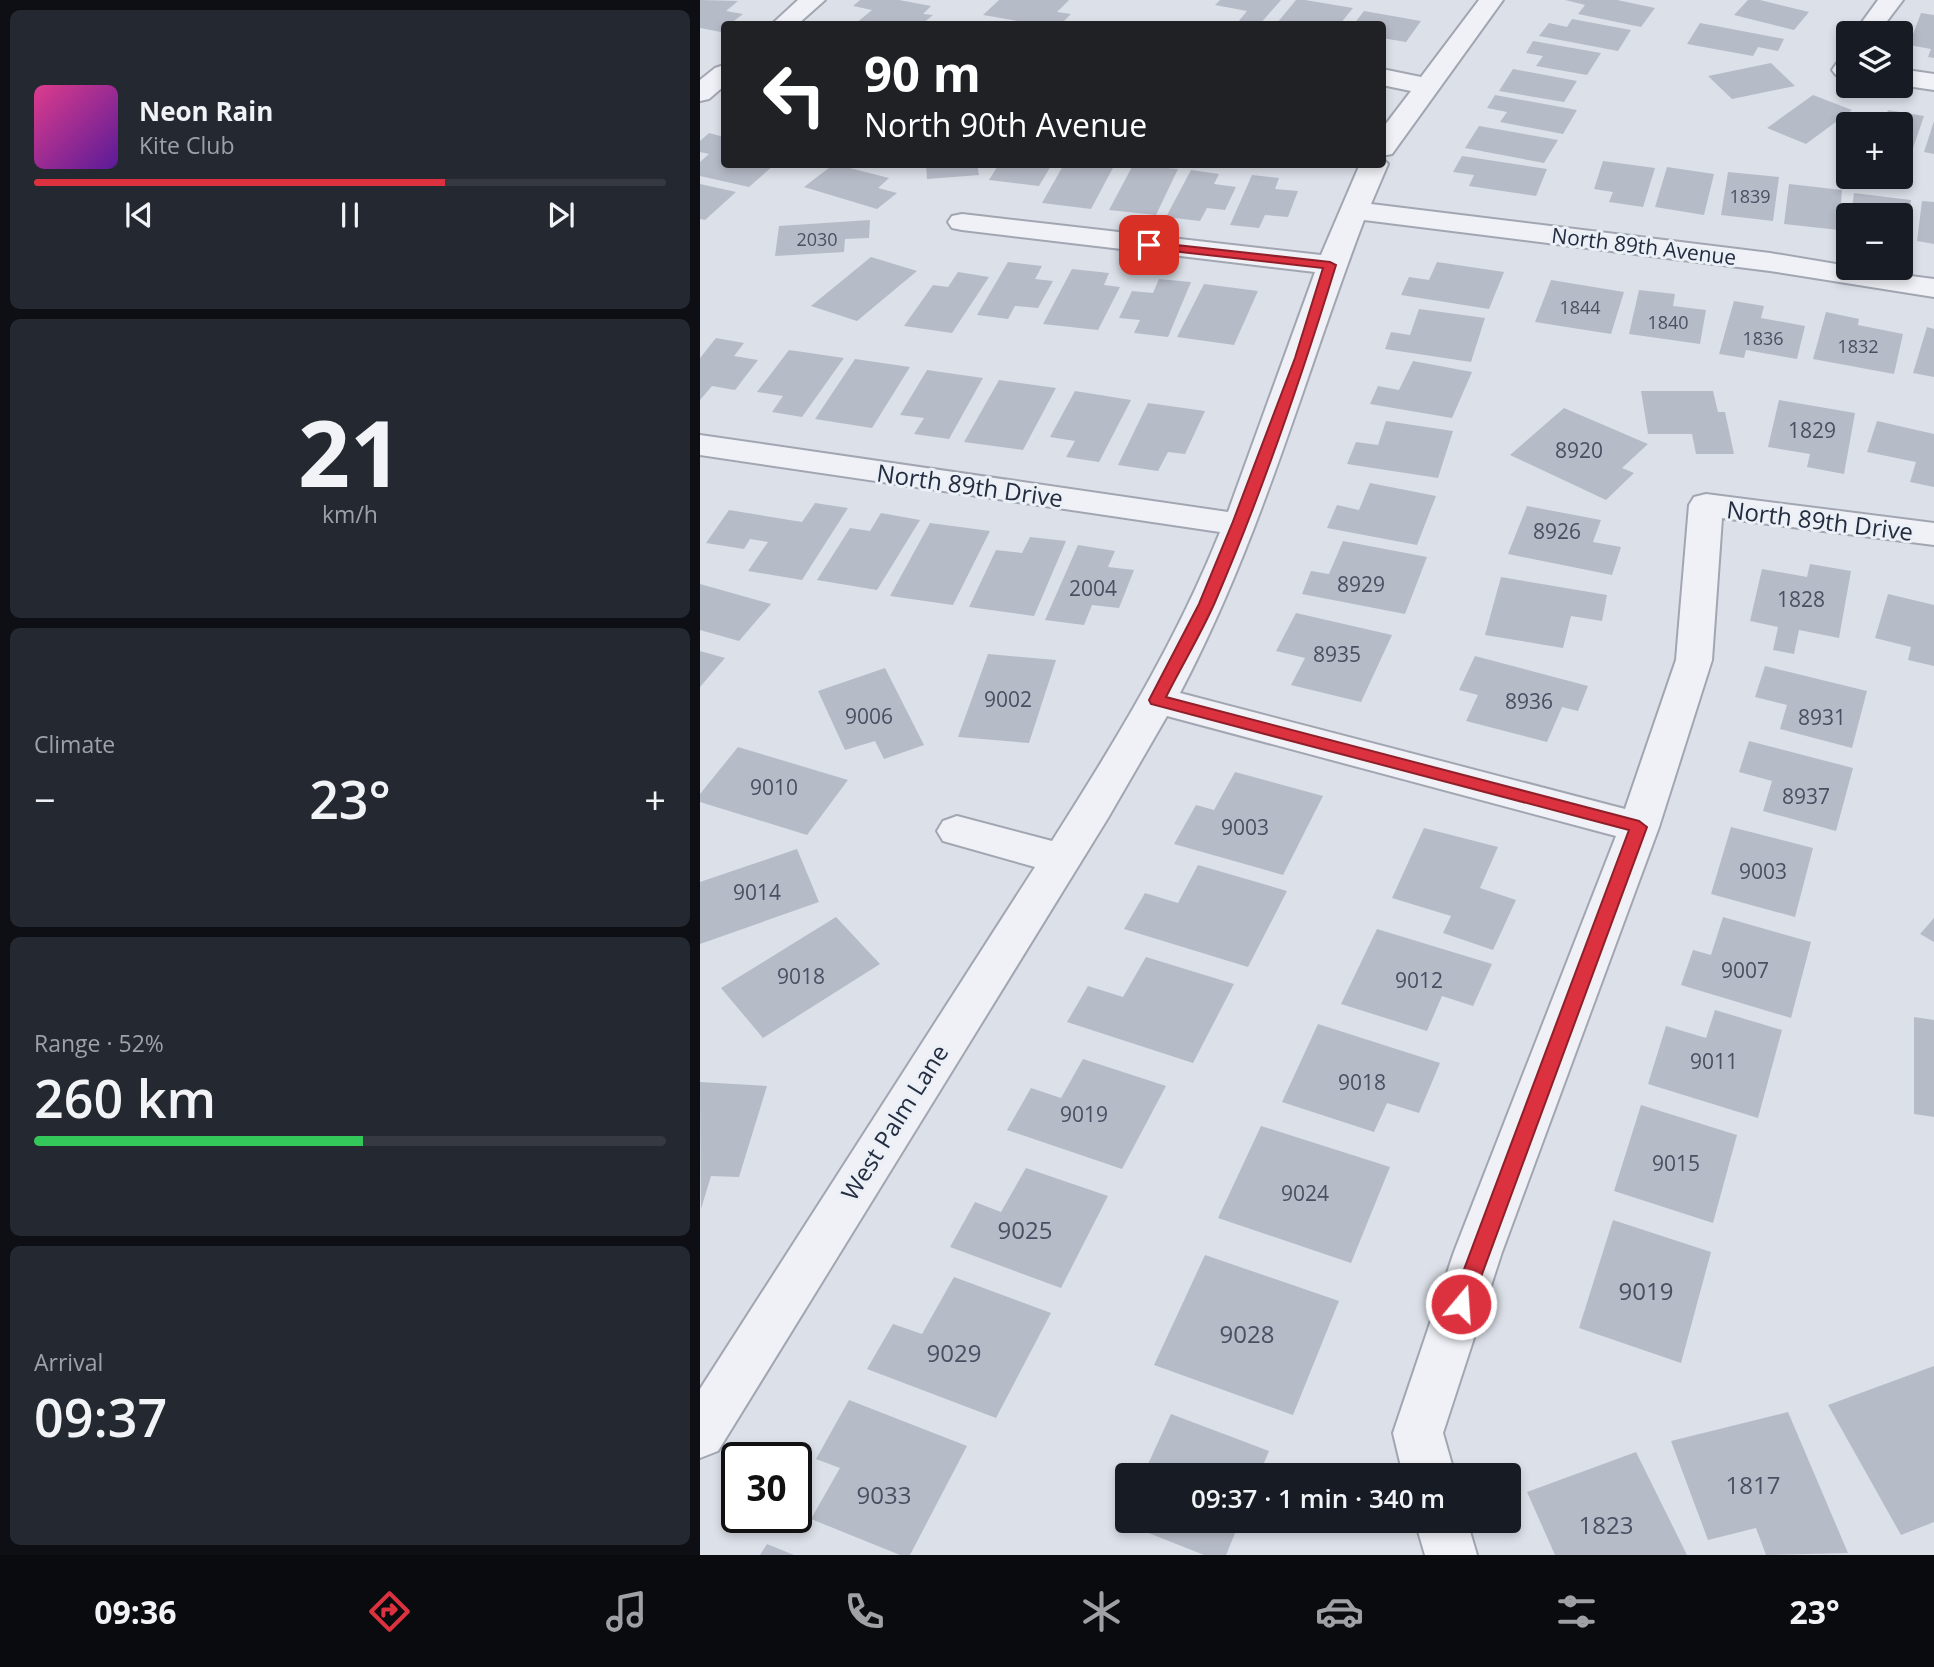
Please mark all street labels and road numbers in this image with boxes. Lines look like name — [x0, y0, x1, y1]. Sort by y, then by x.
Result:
street label: North 89th Avenue — [1550, 221, 1738, 271]
street label: North 89th Drive — [875, 456, 1065, 514]
street label: North 89th Drive — [1725, 492, 1915, 548]
street label: West Palm Lane — [833, 1038, 955, 1206]

